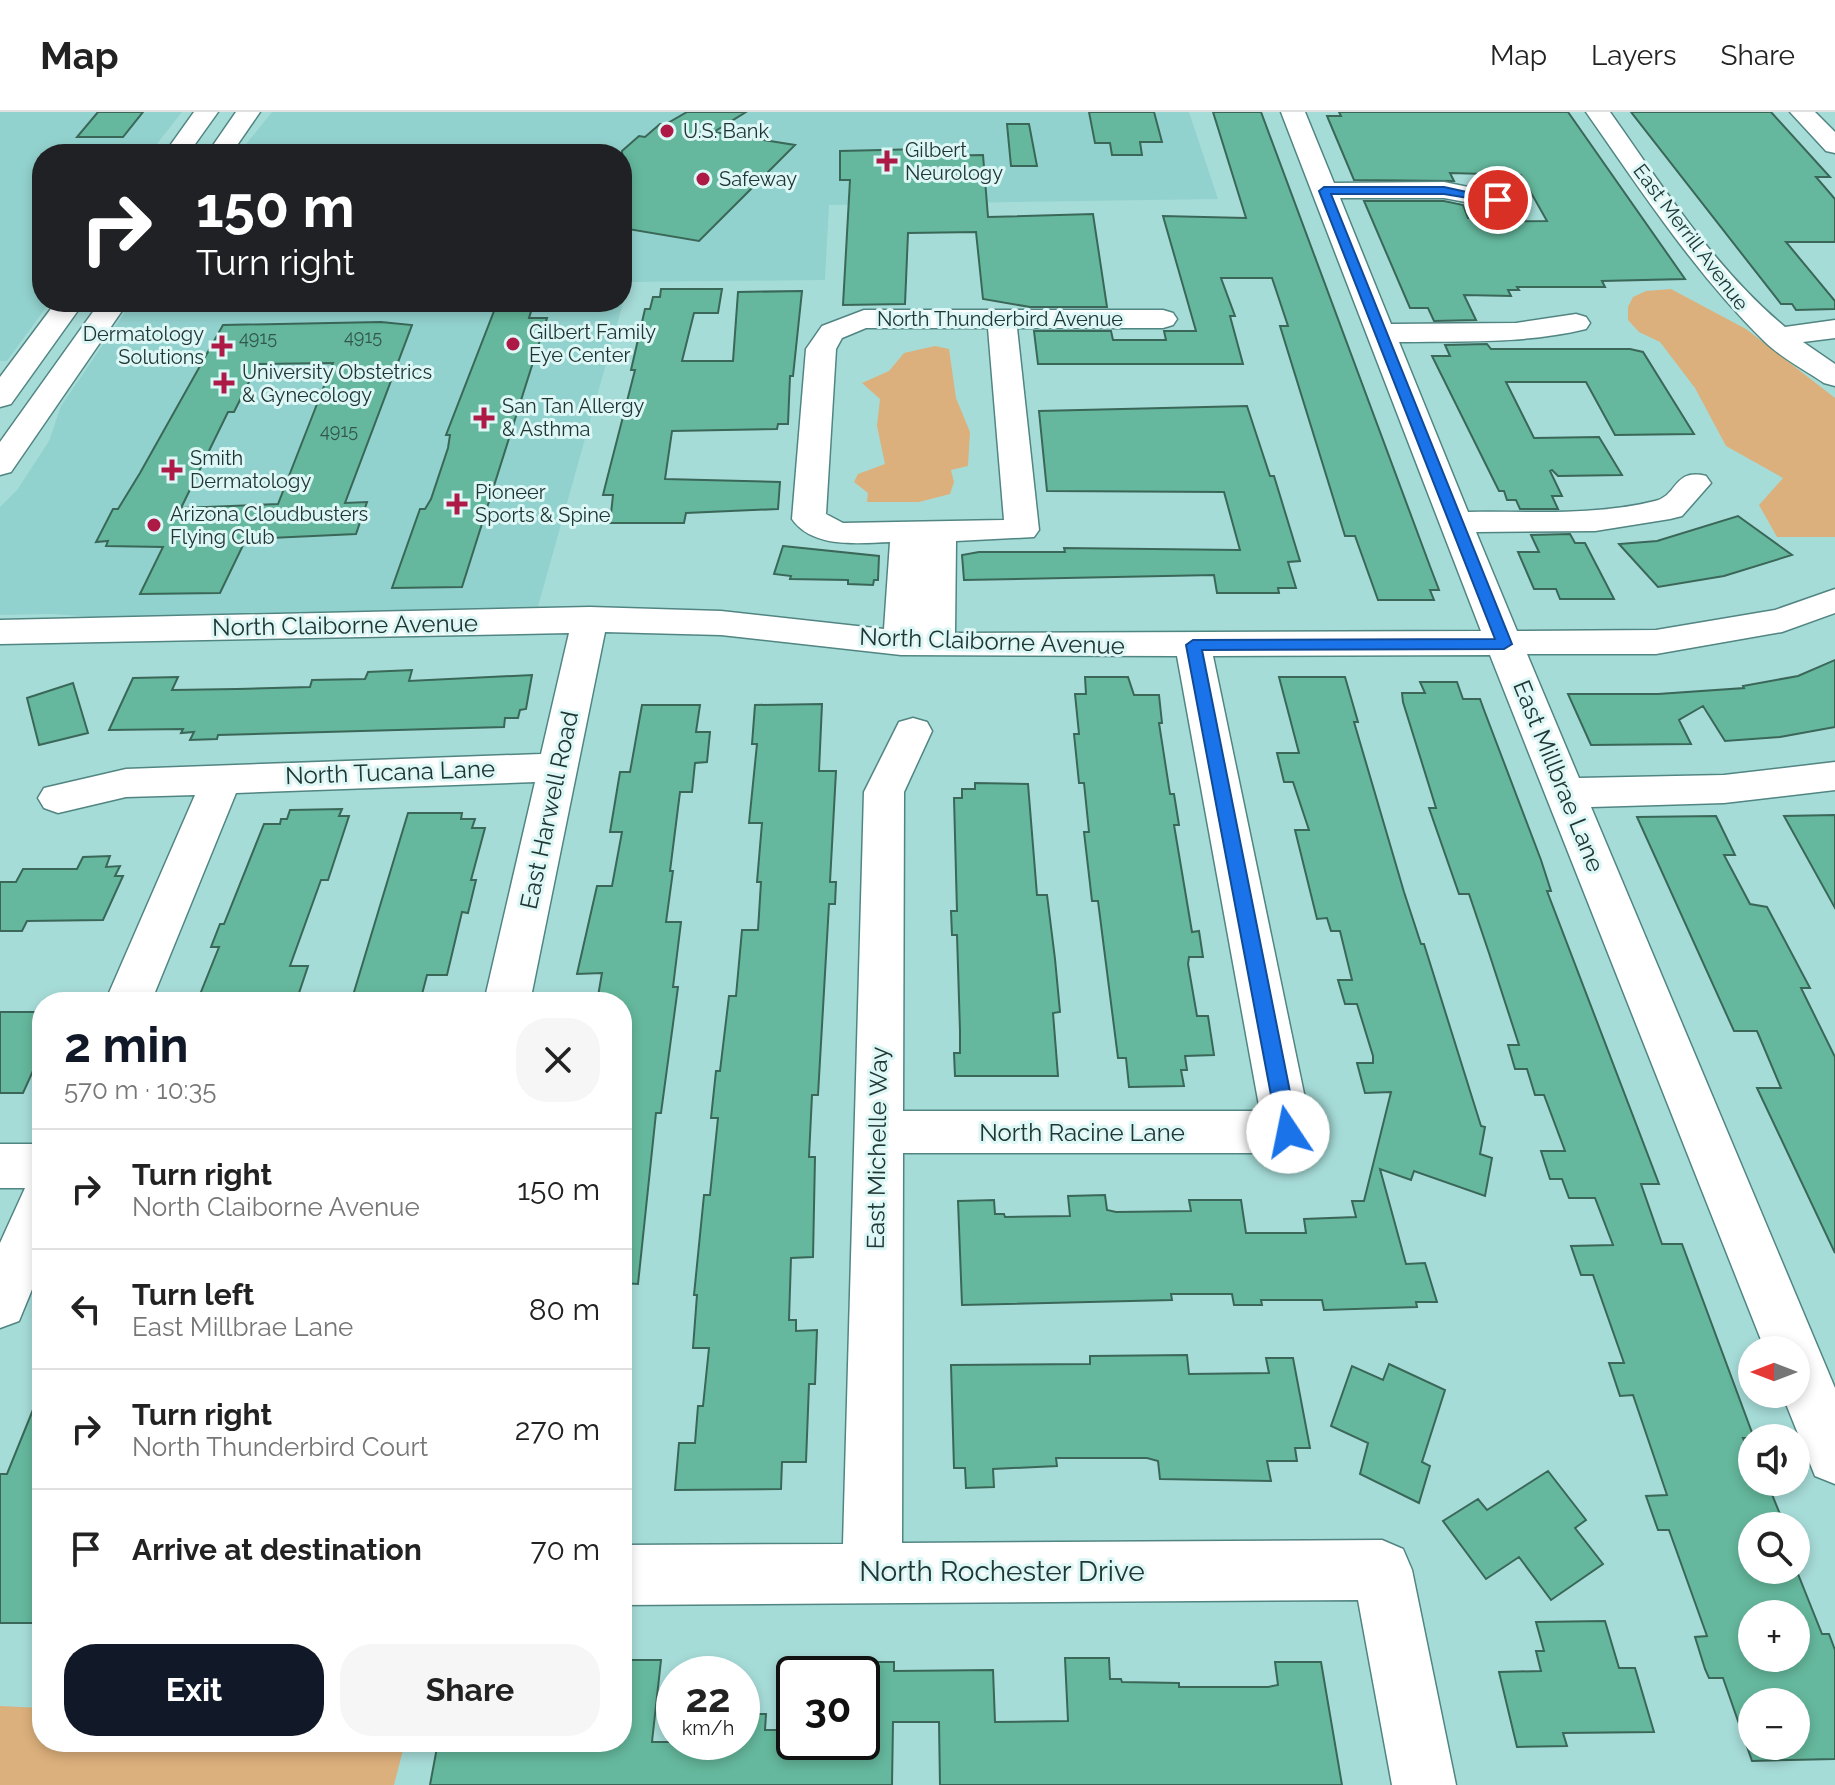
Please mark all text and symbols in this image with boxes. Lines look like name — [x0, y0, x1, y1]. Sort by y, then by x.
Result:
text: Map — [40, 33, 119, 78]
text: Map — [1490, 39, 1547, 72]
text: Layers — [1591, 39, 1677, 72]
text: Share — [1721, 39, 1795, 72]
place label: U.S. Bank — [683, 119, 769, 143]
marker: U.S. Bank — [658, 122, 676, 140]
place label: Gilbert Neurology — [905, 138, 1003, 185]
marker: Gilbert Neurology — [876, 150, 898, 172]
street label: East Merrill Avenue — [1628, 159, 1754, 315]
pin — [1464, 166, 1532, 234]
place label: Safeway — [719, 167, 797, 191]
marker: Safeway — [694, 170, 712, 188]
text: 150 m — [196, 174, 355, 240]
icon: right — [64, 176, 168, 280]
icon: arrive — [1476, 178, 1520, 222]
text: Turn right — [196, 241, 355, 283]
street label: North Thunderbird Avenue — [877, 307, 1123, 331]
place label: Gilbert Family Eye Center — [529, 320, 656, 367]
place label: Dermatology Solutions — [83, 322, 204, 369]
house number: 4915 — [344, 326, 382, 347]
house number: 4915 — [239, 327, 277, 348]
marker: Dermatology Solutions — [211, 335, 233, 357]
marker: Gilbert Family Eye Center — [504, 335, 522, 353]
place label: University Obstetrics & Gynecology — [242, 360, 432, 407]
marker: University Obstetrics & Gynecology — [213, 372, 235, 394]
place label: San Tan Allergy & Asthma — [502, 394, 645, 441]
marker: San Tan Allergy & Asthma — [473, 407, 495, 429]
house number: 4915 — [320, 420, 358, 441]
place label: Smith Dermatology — [190, 446, 311, 493]
marker: Smith Dermatology — [161, 459, 183, 481]
place label: Pioneer Sports & Spine — [475, 480, 611, 527]
marker: Pioneer Sports & Spine — [446, 493, 468, 515]
place label: Arizona Cloudbusters Flying Club — [170, 502, 368, 549]
marker: Arizona Cloudbusters Flying Club — [145, 516, 163, 534]
street label: North Claiborne Avenue — [212, 608, 478, 642]
street label: North Claiborne Avenue — [859, 622, 1125, 660]
street label: East Millbrae Lane — [1507, 676, 1611, 876]
street label: East Harwell Road — [514, 708, 584, 912]
street label: North Tucana Lane — [285, 754, 495, 790]
text: 2 min — [64, 1017, 189, 1073]
button: close — [516, 1018, 600, 1102]
street label: East Michelle Way — [861, 1046, 893, 1250]
text: 570 m · 10:35 — [64, 1075, 216, 1105]
position arrow — [1246, 1090, 1330, 1174]
street label: North Racine Lane — [979, 1118, 1185, 1147]
text: Turn right — [132, 1157, 272, 1192]
icon: right — [64, 1167, 108, 1211]
text: 150 m — [517, 1172, 600, 1207]
text: North Claiborne Avenue — [132, 1192, 420, 1222]
text: Turn left — [132, 1277, 254, 1312]
icon: left — [64, 1287, 108, 1331]
text: 80 m — [529, 1292, 600, 1327]
text: East Millbrae Lane — [132, 1312, 353, 1342]
north arrow — [1738, 1336, 1810, 1408]
map controls — [1738, 1336, 1810, 1760]
text: Turn right — [132, 1397, 272, 1432]
icon: right — [64, 1407, 108, 1451]
text: 270 m — [515, 1412, 600, 1447]
button: sound — [1738, 1424, 1810, 1496]
text: North Thunderbird Court — [132, 1432, 428, 1462]
button: search — [1738, 1512, 1810, 1584]
icon: arrive — [64, 1527, 108, 1571]
text: Arrive at destination — [132, 1532, 422, 1567]
text: 70 m — [530, 1532, 600, 1567]
street label: North Rochester Drive — [859, 1555, 1145, 1588]
button: + — [1738, 1600, 1810, 1672]
button: Exit — [64, 1644, 324, 1736]
button: Share — [340, 1644, 600, 1736]
speed limit sign: 30 — [776, 1656, 880, 1760]
text: 22 — [685, 1674, 731, 1721]
button: − — [1738, 1688, 1810, 1760]
text: km/h — [682, 1716, 734, 1740]

